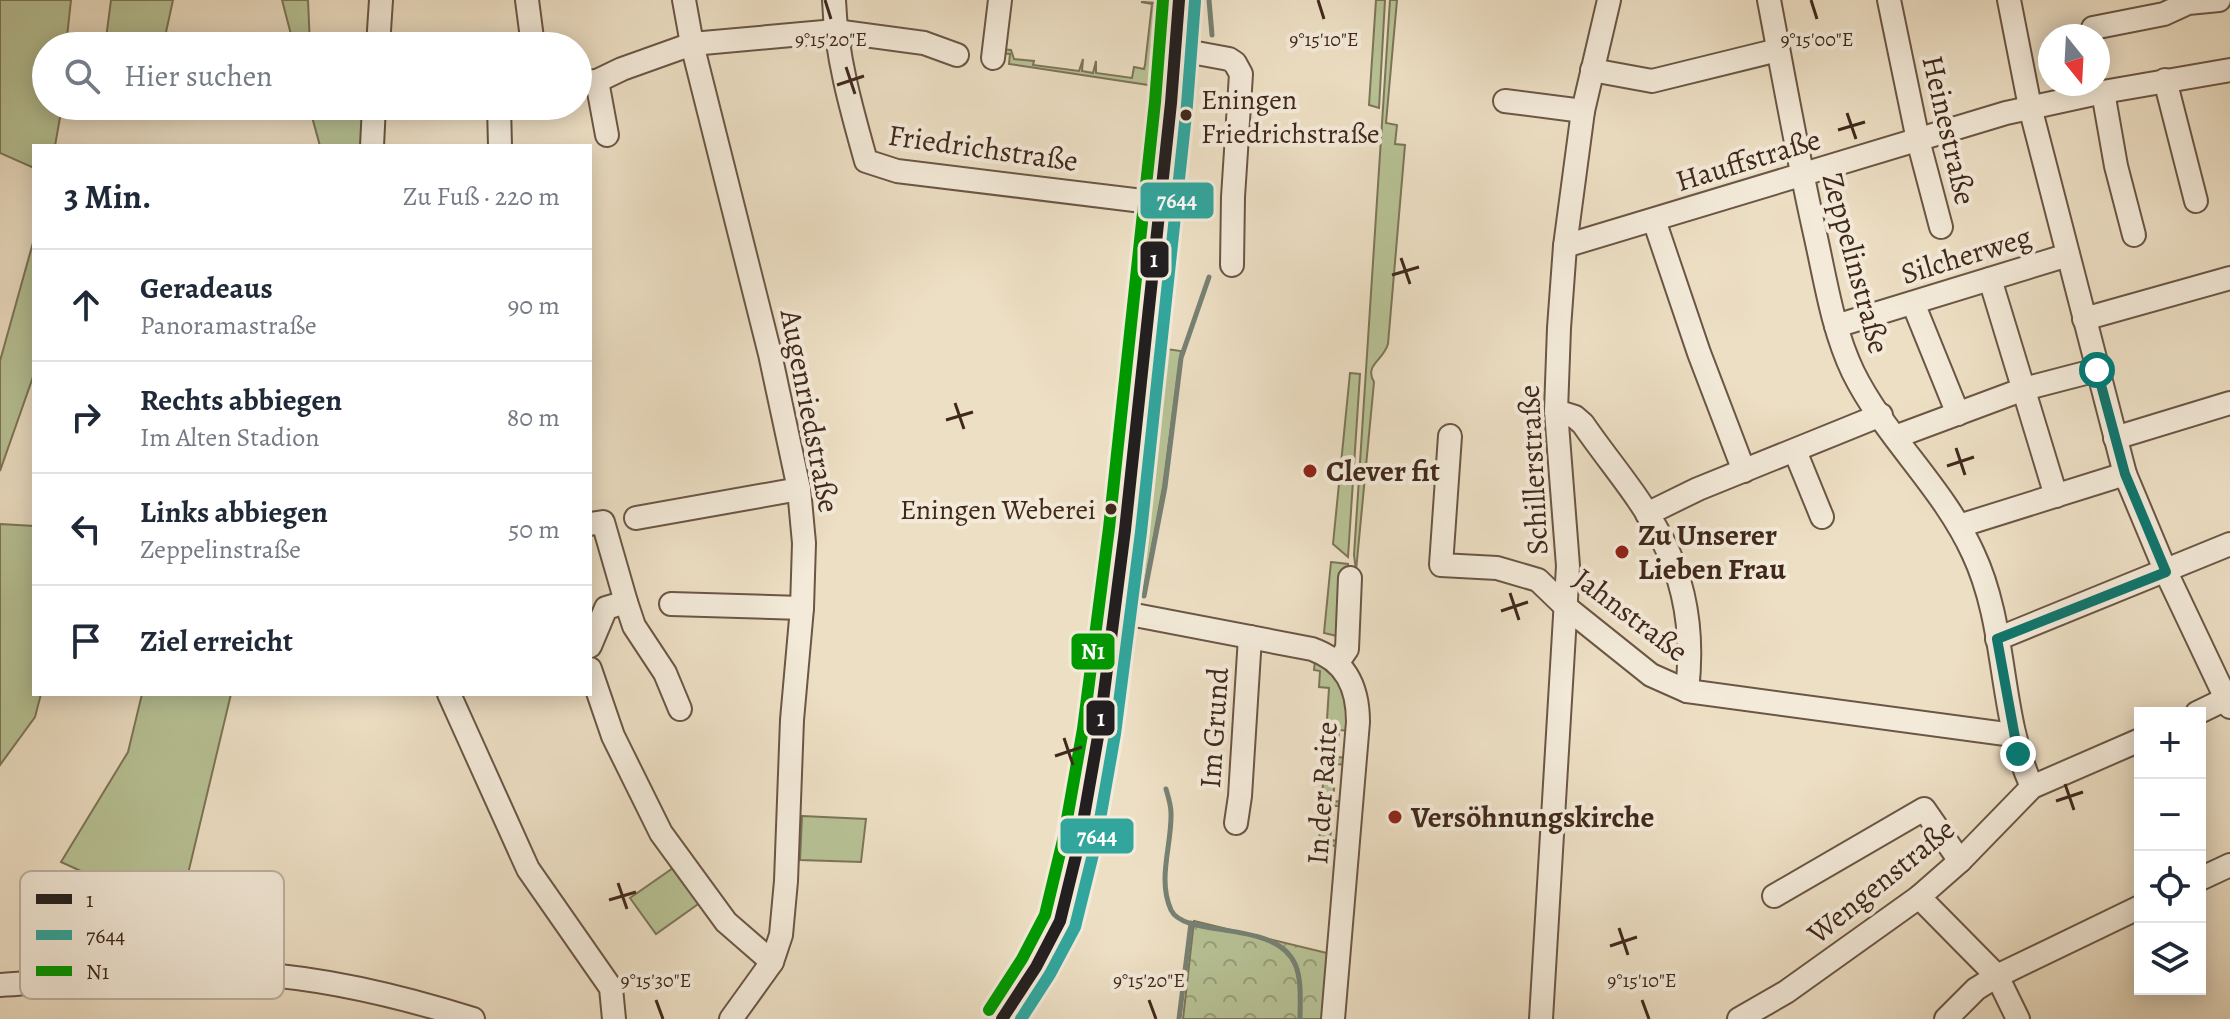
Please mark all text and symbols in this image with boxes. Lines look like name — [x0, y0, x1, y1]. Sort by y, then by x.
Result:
north arrow — [2038, 24, 2110, 96]
text: 9°15'20"E — [795, 26, 867, 53]
text: 9°15'10"E — [1289, 26, 1359, 53]
text: 9°15'00"E — [1780, 26, 1854, 53]
search box — [32, 32, 592, 120]
street label: Heinestraße — [1912, 51, 1986, 209]
icon: search — [60, 54, 104, 98]
text: Hier suchen — [124, 56, 273, 96]
place label: Eningen Friedrichstraße — [1201, 81, 1380, 153]
marker: Eningen Friedrichstraße — [1178, 107, 1194, 123]
street label: Friedrichstraße — [886, 115, 1080, 181]
street label: Hauffstraße — [1671, 119, 1825, 201]
street label: Zeppelinstraße — [1813, 168, 1899, 358]
text: 3 Min. — [64, 173, 151, 220]
text: Zu Fuß · 220 m — [403, 179, 560, 214]
line badge: 7644 — [1139, 181, 1215, 220]
text: 7644 — [1157, 186, 1197, 216]
street label: Silcherweg — [1896, 216, 2036, 294]
line badge: 1 — [1139, 240, 1170, 279]
text: 1 — [1150, 245, 1158, 275]
text: Geradeaus — [140, 268, 273, 308]
icon: ahead — [64, 283, 108, 327]
text: 90 m — [508, 288, 560, 323]
street label: Augenriedstraße — [771, 305, 849, 516]
text: Panoramastraße — [140, 308, 317, 343]
route start — [2079, 352, 2115, 388]
text: Rechts abbiegen — [140, 380, 342, 420]
street label: Schillerstraße — [1509, 384, 1557, 556]
icon: right — [64, 395, 108, 439]
text: 80 m — [507, 400, 560, 435]
text: Im Alten Stadion — [140, 420, 320, 455]
place label: Clever fit — [1326, 451, 1440, 491]
marker: Clever fit — [1301, 462, 1319, 480]
place label: Eningen Weberei — [900, 491, 1096, 529]
text: Links abbiegen — [140, 492, 328, 532]
marker: Eningen Weberei — [1103, 501, 1119, 517]
icon: left — [64, 507, 108, 551]
text: 50 m — [508, 512, 560, 547]
place label: Zu Unserer Lieben Frau — [1638, 515, 1787, 589]
text: Zeppelinstraße — [140, 532, 301, 567]
marker: Zu Unserer Lieben Frau — [1613, 543, 1631, 561]
street label: Jahnstraße — [1566, 559, 1696, 671]
icon: arrive — [64, 619, 108, 663]
text: Ziel erreicht — [140, 621, 293, 661]
line badge: N1 — [1070, 632, 1116, 671]
text: N1 — [1081, 637, 1105, 667]
street label: Im Grund — [1190, 665, 1238, 790]
line badge: 1 — [1085, 699, 1116, 737]
text: 1 — [1097, 704, 1105, 734]
map controls — [2134, 707, 2206, 995]
button: + — [2134, 707, 2206, 779]
street label: In der Raite — [1297, 720, 1347, 866]
route end — [2000, 736, 2036, 772]
button: − — [2134, 779, 2206, 851]
place label: Versöhnungskirche — [1410, 797, 1654, 837]
marker: Versöhnungskirche — [1386, 808, 1404, 826]
street label: Wengenstraße — [1798, 809, 1963, 953]
line badge: 7644 — [1059, 817, 1135, 855]
text: 7644 — [1077, 822, 1117, 852]
button: locate — [2134, 851, 2206, 923]
legend — [20, 871, 284, 999]
text: 1 — [86, 885, 94, 915]
text: 7644 — [86, 921, 125, 951]
button: layers — [2134, 923, 2206, 995]
text: N1 — [86, 957, 109, 987]
text: 9°15'30"E — [621, 967, 691, 994]
text: 9°15'20"E — [1113, 967, 1185, 994]
text: 9°15'10"E — [1607, 967, 1677, 994]

